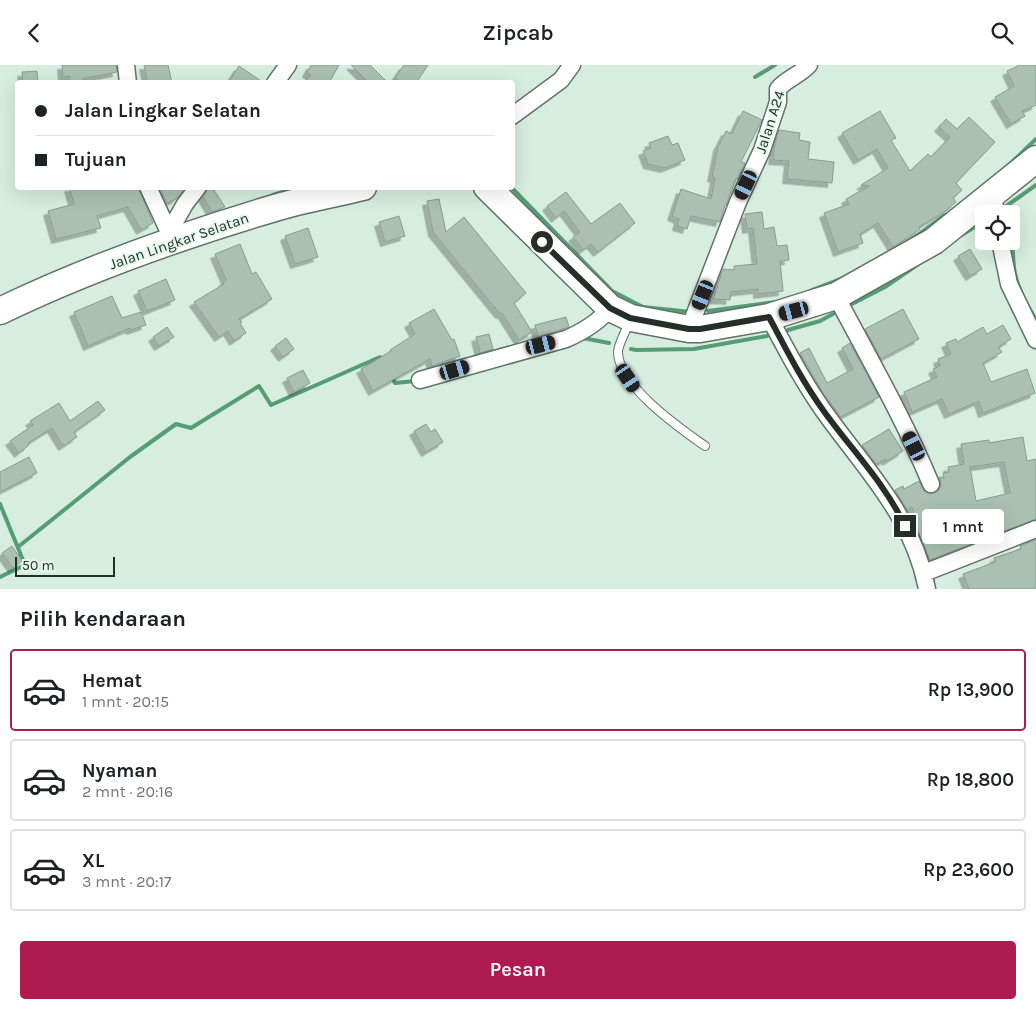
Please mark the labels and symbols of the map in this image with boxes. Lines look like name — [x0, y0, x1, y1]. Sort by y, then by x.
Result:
street label: Jalan A24 — [751, 88, 789, 156]
car — [732, 168, 759, 202]
street label: Jalan Lingkar Selatan — [107, 209, 251, 273]
route start — [531, 231, 553, 253]
car — [690, 278, 715, 312]
car — [777, 300, 810, 322]
car — [524, 334, 557, 356]
car — [438, 358, 471, 382]
car — [613, 361, 642, 395]
car — [900, 429, 927, 463]
callout: 1 mnt — [922, 509, 1005, 543]
route end — [894, 515, 916, 537]
scale bar — [15, 554, 115, 577]

